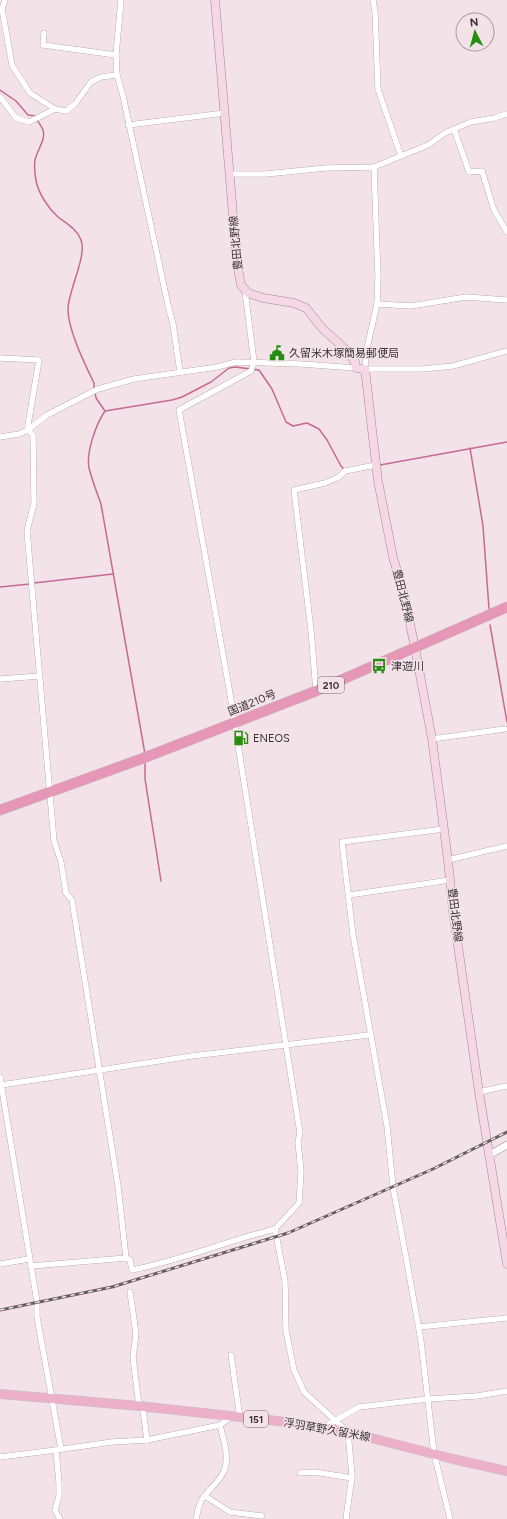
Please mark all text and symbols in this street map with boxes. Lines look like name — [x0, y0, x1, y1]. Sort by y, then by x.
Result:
north arrow — [455, 12, 495, 52]
text: N — [469, 16, 479, 29]
street label: 豊田北野線 — [227, 215, 245, 271]
public building icon: 久留米木塚簡易郵便局 — [268, 344, 286, 362]
place label: 久留米木塚簡易郵便局 — [289, 347, 399, 360]
street label: 豊田北野線 — [390, 568, 416, 624]
bus stop icon: 津遊川 — [370, 657, 388, 675]
place label: 津遊川 — [391, 660, 424, 673]
road number: 210 — [318, 677, 344, 693]
street label: 国道210号 — [226, 687, 278, 719]
fuel station icon: ENEOS — [232, 729, 250, 747]
place label: ENEOS — [253, 732, 290, 745]
street label: 豊田北野線 — [445, 887, 465, 943]
road number: 151 — [244, 1411, 268, 1427]
street label: 浮羽草野久留米線 — [283, 1416, 371, 1444]

